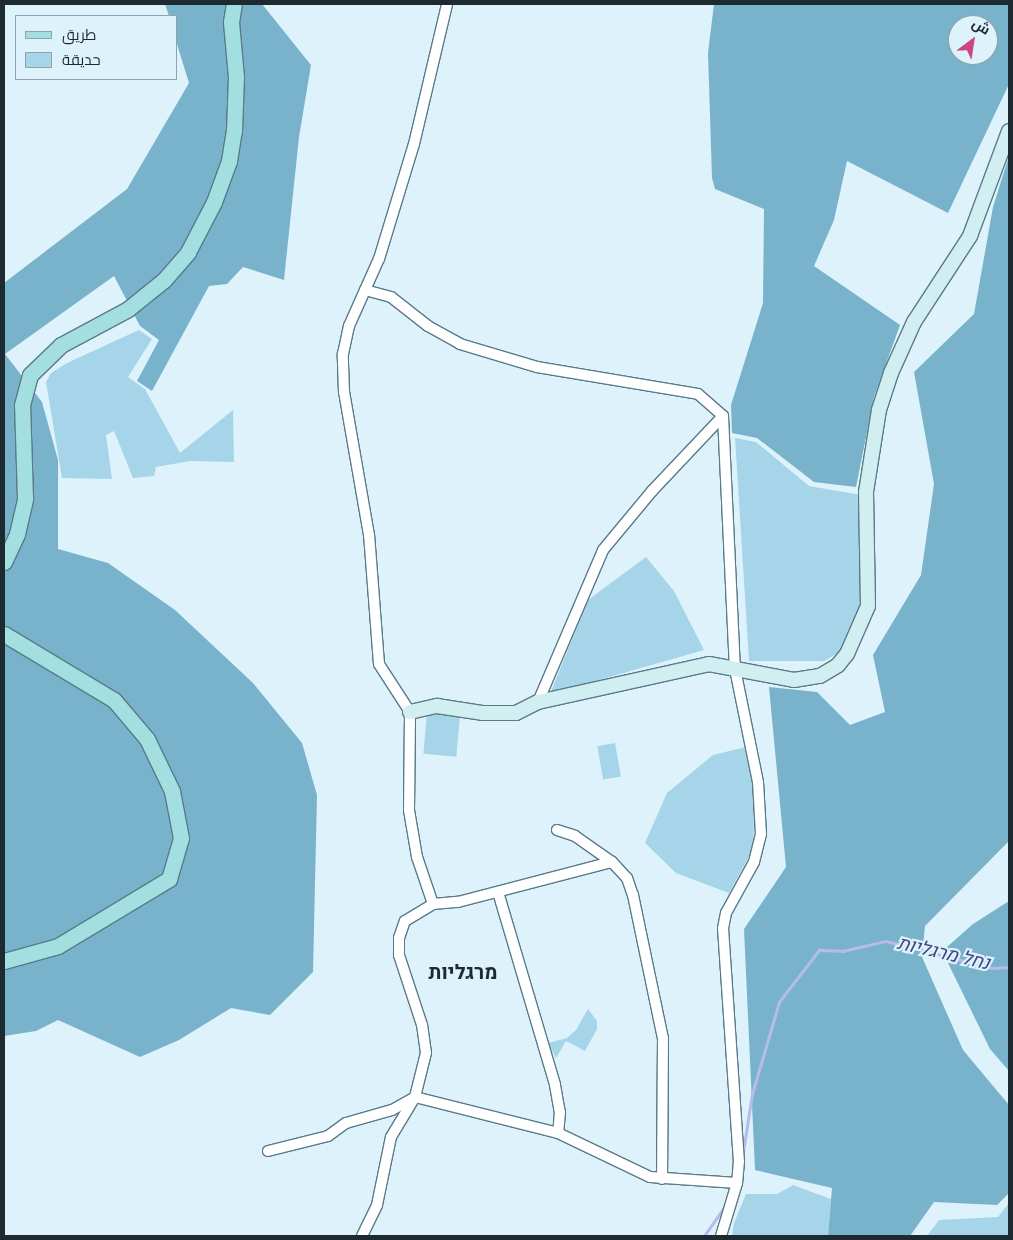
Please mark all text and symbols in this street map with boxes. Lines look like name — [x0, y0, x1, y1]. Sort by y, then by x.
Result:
legend — [15, 15, 178, 80]
north arrow — [948, 15, 998, 65]
text: ش — [968, 16, 993, 39]
text: طريق — [62, 27, 96, 46]
text: حديقة — [62, 52, 101, 71]
water label: נחל מרגליות — [895, 933, 991, 977]
district label: מרגליות — [429, 962, 497, 986]

